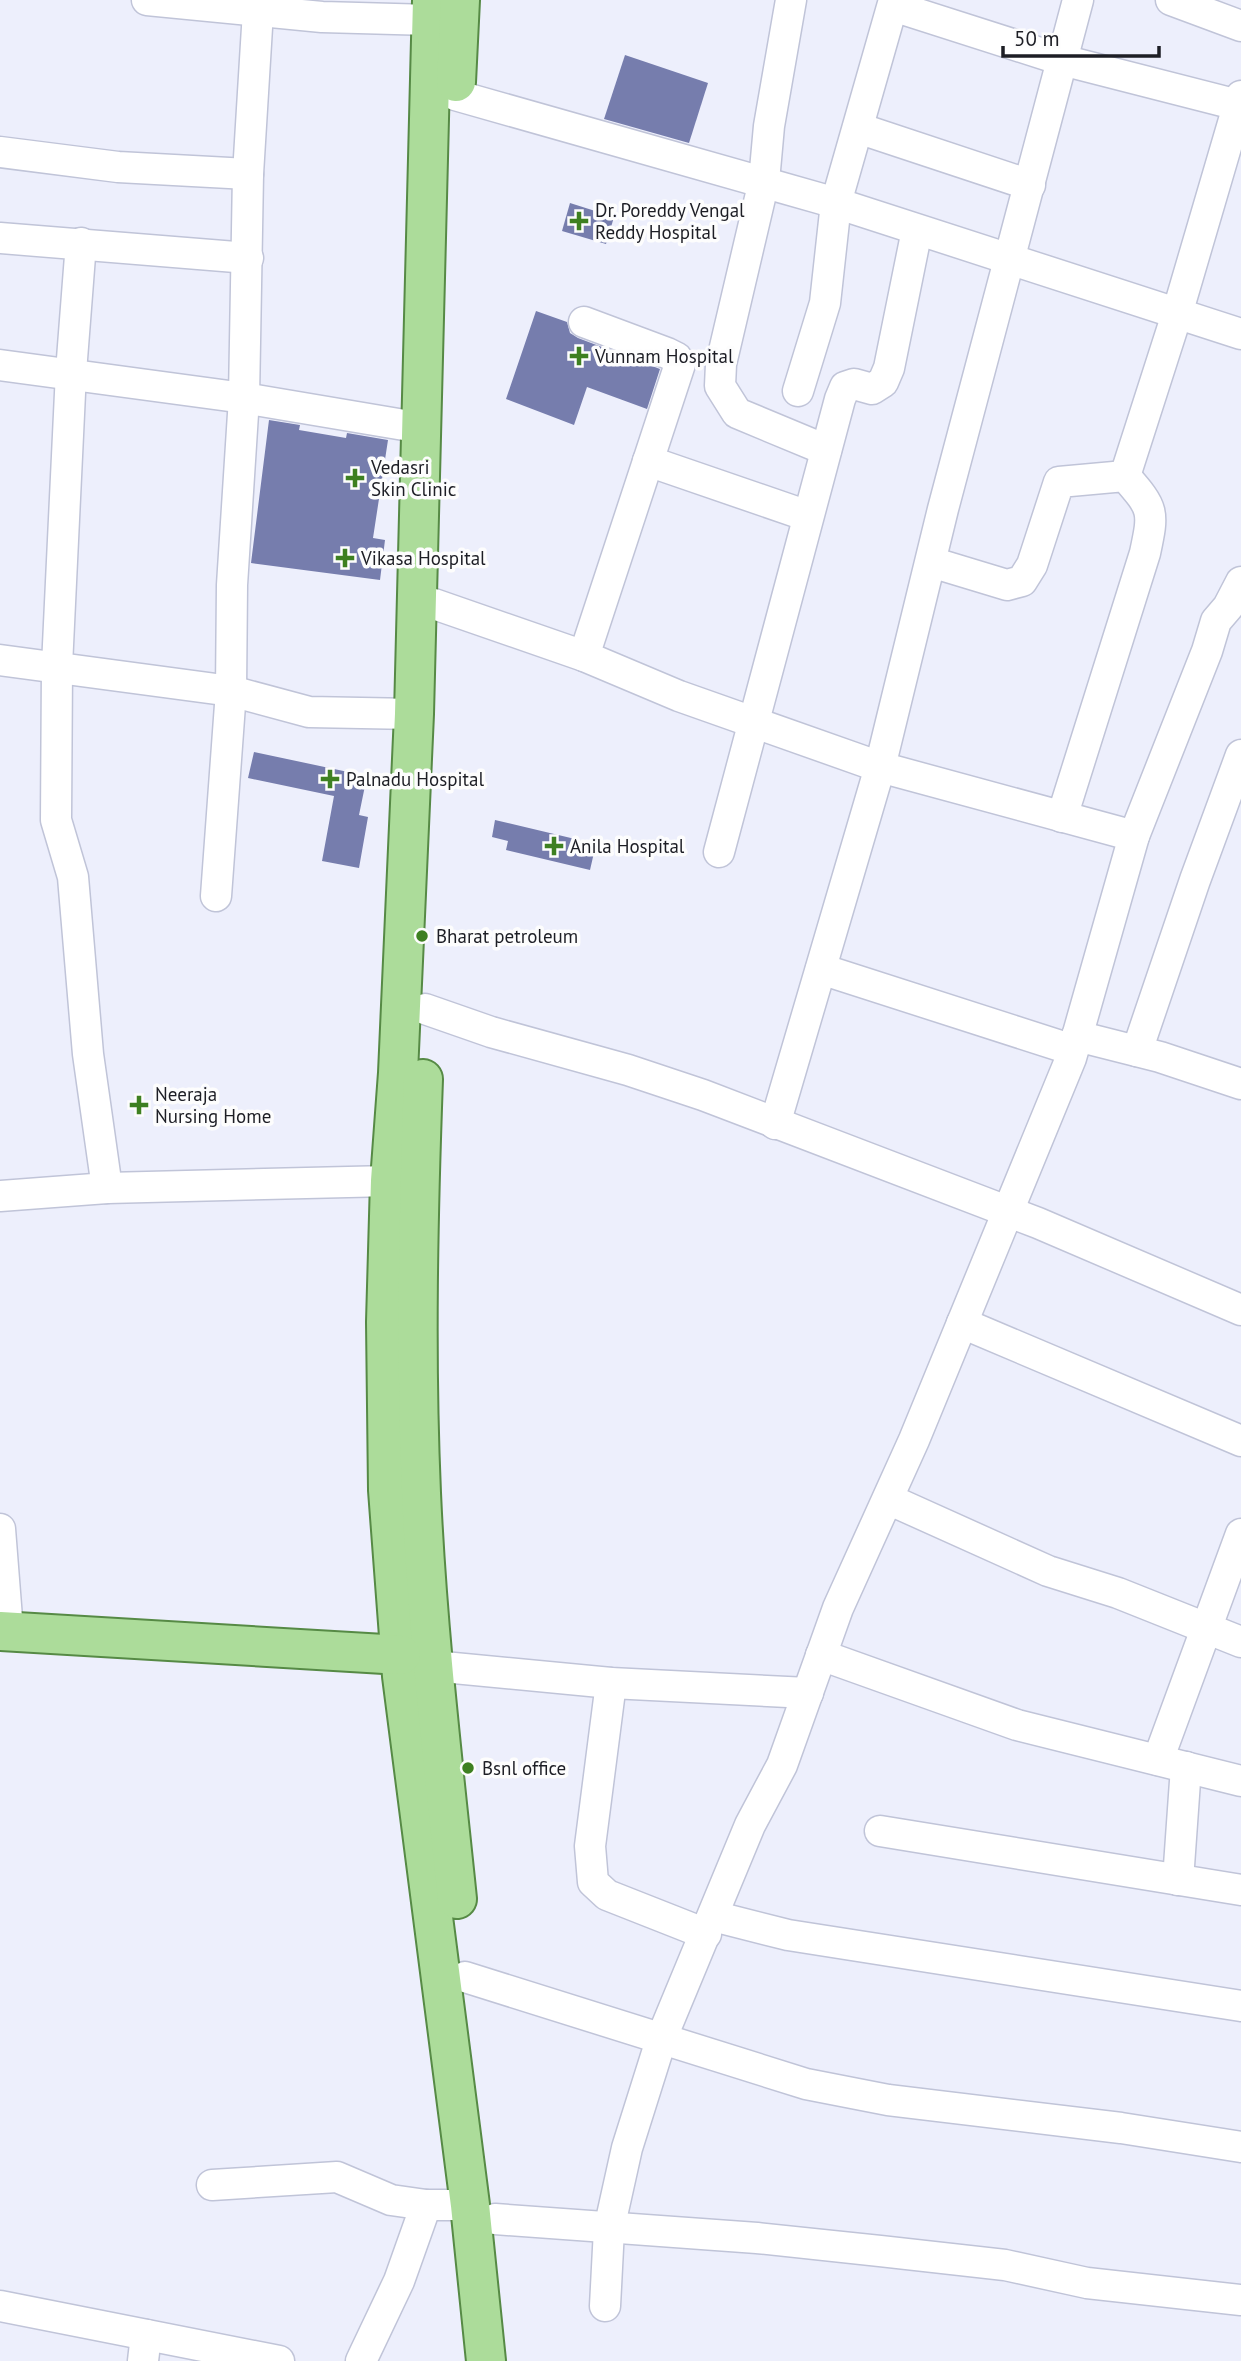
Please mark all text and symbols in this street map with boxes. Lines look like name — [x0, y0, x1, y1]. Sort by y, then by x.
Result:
scale bar — [1003, 14, 1159, 58]
text: 50 m — [1014, 25, 1060, 52]
place label: Dr. Poreddy Vengal Reddy Hospital — [595, 198, 745, 244]
marker: Dr. Poreddy Vengal Reddy Hospital — [569, 211, 589, 231]
place label: Vunnam Hospital — [594, 344, 734, 368]
marker: Vunnam Hospital — [569, 346, 589, 366]
place label: Vedasri Skin Clinic — [370, 455, 456, 501]
marker: Vedasri Skin Clinic — [345, 468, 365, 488]
place label: Vikasa Hospital — [360, 546, 486, 570]
marker: Vikasa Hospital — [335, 548, 355, 568]
place label: Palnadu Hospital — [346, 767, 484, 791]
marker: Palnadu Hospital — [320, 769, 340, 789]
place label: Anila Hospital — [570, 834, 685, 858]
marker: Anila Hospital — [544, 836, 564, 856]
place label: Bharat petroleum — [436, 924, 578, 948]
marker: Bharat petroleum — [414, 928, 430, 944]
place label: Neeraja Nursing Home — [155, 1082, 271, 1128]
marker: Neeraja Nursing Home — [129, 1095, 149, 1115]
place label: Bsnl office — [482, 1756, 566, 1780]
marker: Bsnl office — [460, 1760, 476, 1776]

